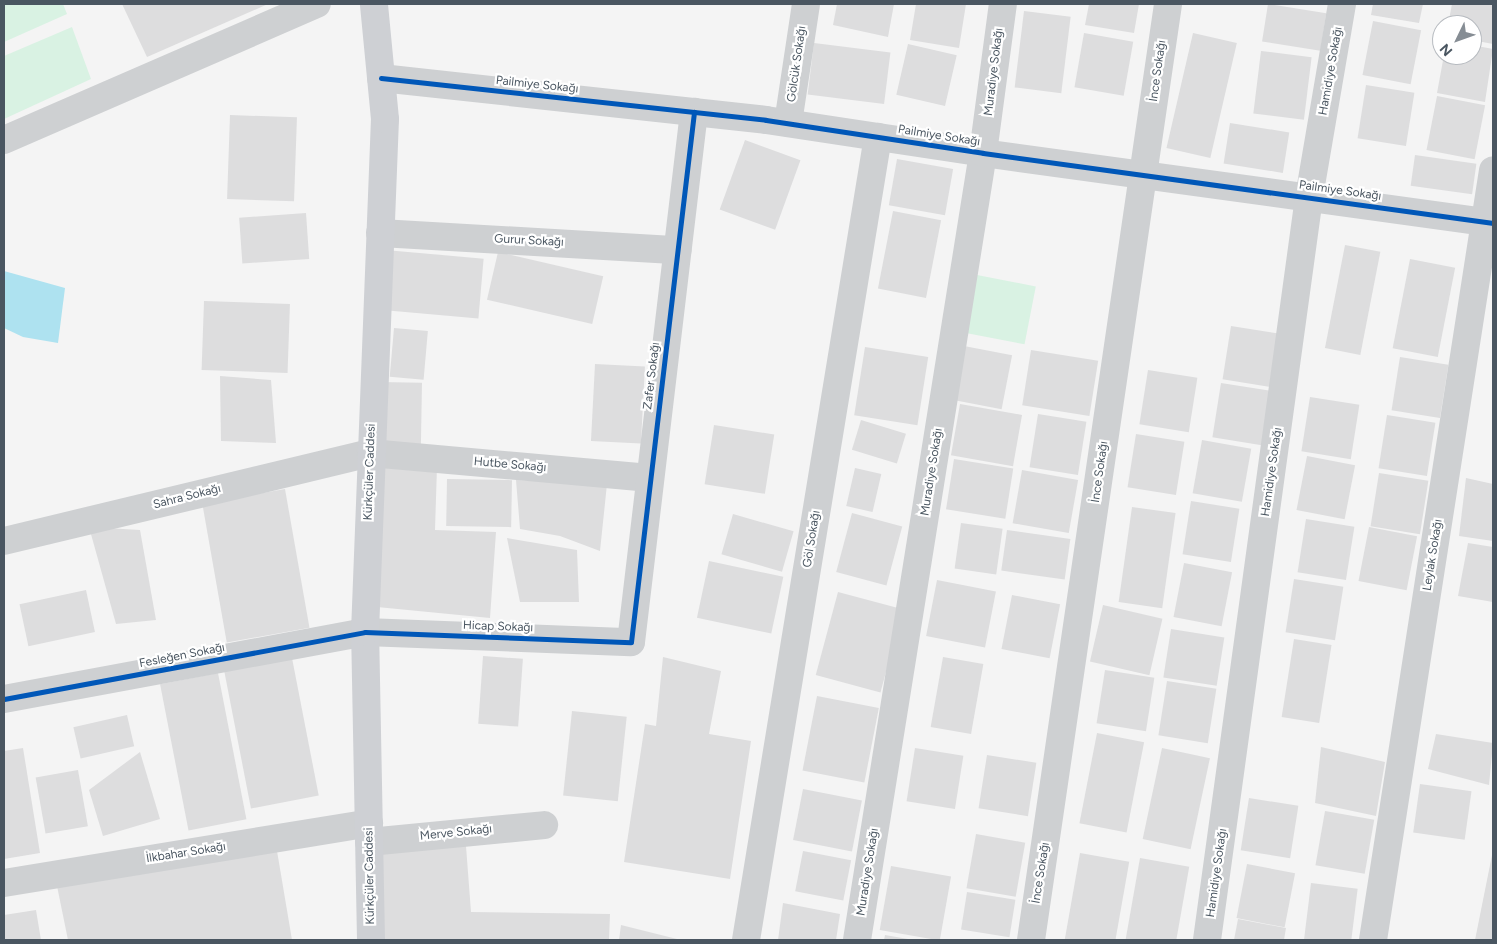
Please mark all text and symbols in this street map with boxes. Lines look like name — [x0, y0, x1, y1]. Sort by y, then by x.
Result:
north arrow — [1432, 15, 1482, 65]
street label: Gölcük Sokağı — [785, 25, 809, 103]
street label: Hamidiye Sokağı — [1316, 26, 1346, 116]
street label: Muradiye Sokağı — [981, 27, 1007, 117]
street label: İnce Sokağı — [1147, 39, 1169, 103]
text: N — [1436, 40, 1456, 59]
street label: Pailmiye Sokağı — [495, 74, 579, 96]
street label: Pailmiye Sokağı — [897, 122, 981, 150]
street label: Pailmiye Sokağı — [1298, 178, 1382, 204]
street label: Gurur Sokağı — [494, 232, 564, 250]
street label: Zafer Sokağı — [641, 342, 663, 410]
street label: Kürkçüler Caddesi — [361, 423, 379, 521]
street label: Muradiye Sokağı — [918, 427, 946, 517]
street label: Hamidiye Sokağı — [1259, 427, 1285, 517]
street label: İnce Sokağı — [1089, 440, 1111, 504]
street label: Hutbe Sokağı — [473, 455, 547, 475]
street label: Sahra Sokağı — [152, 482, 222, 512]
street label: Göl Sokağı — [800, 509, 824, 569]
street label: Leylak Sokağı — [1420, 518, 1446, 592]
street label: Hicap Sokağı — [463, 619, 533, 635]
street label: Fesleğen Sokağı — [138, 641, 226, 671]
street label: Merve Sokağı — [419, 822, 493, 844]
street label: Kürkçüler Caddesi — [362, 827, 378, 925]
street label: Muradiye Sokağı — [854, 827, 882, 917]
street label: Hamidiye Sokağı — [1204, 828, 1230, 918]
street label: İlkbahar Sokağı — [145, 840, 227, 866]
street label: İnce Sokağı — [1029, 841, 1053, 905]

